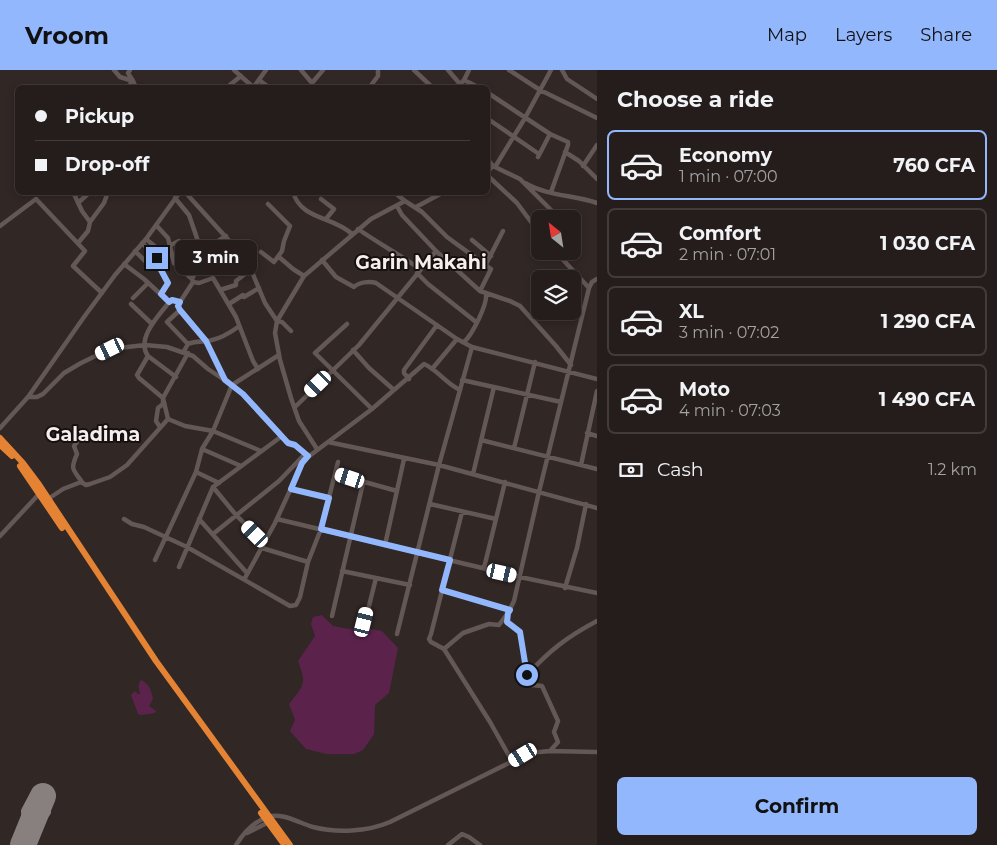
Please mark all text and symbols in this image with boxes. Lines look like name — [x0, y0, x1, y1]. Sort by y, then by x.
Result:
text: Vroom — [25, 21, 109, 50]
text: Map — [767, 24, 807, 46]
text: Layers — [835, 24, 892, 46]
text: Share — [920, 24, 972, 46]
text: Choose a ride — [617, 86, 774, 113]
text: Pickup — [65, 105, 134, 128]
icon: car — [619, 143, 664, 188]
text: Economy — [679, 144, 772, 167]
text: Drop-off — [65, 153, 149, 176]
text: 760 CFA — [893, 154, 975, 177]
text: 1 min · 07:00 — [679, 167, 778, 186]
north arrow — [531, 210, 581, 260]
map controls — [531, 210, 581, 320]
icon: car — [619, 221, 664, 266]
text: Comfort — [679, 222, 761, 245]
text: 1 030 CFA — [880, 232, 975, 255]
callout: 3 min — [174, 240, 257, 276]
text: 2 min · 07:01 — [679, 245, 776, 264]
route end — [146, 247, 168, 269]
text: 3 min — [193, 248, 239, 267]
district label: Garin Makahi — [355, 251, 487, 274]
button: layers — [531, 270, 581, 320]
icon: car — [619, 299, 664, 344]
text: XL — [679, 300, 704, 323]
text: 1 290 CFA — [881, 310, 975, 333]
text: 3 min · 07:02 — [679, 323, 779, 342]
car — [93, 336, 126, 362]
car — [301, 368, 334, 400]
icon: car — [619, 377, 664, 422]
text: Moto — [679, 378, 730, 401]
text: 1 490 CFA — [879, 388, 975, 411]
text: 4 min · 07:03 — [679, 401, 781, 420]
district label: Galadima — [46, 423, 140, 446]
icon: cash — [617, 456, 645, 484]
text: Cash — [657, 458, 704, 481]
text: 1.2 km — [928, 460, 977, 479]
car — [333, 466, 366, 490]
car — [239, 518, 270, 550]
car — [485, 562, 518, 584]
car — [353, 606, 374, 638]
route start — [516, 664, 538, 686]
car — [506, 741, 539, 769]
button: Confirm — [617, 777, 977, 835]

